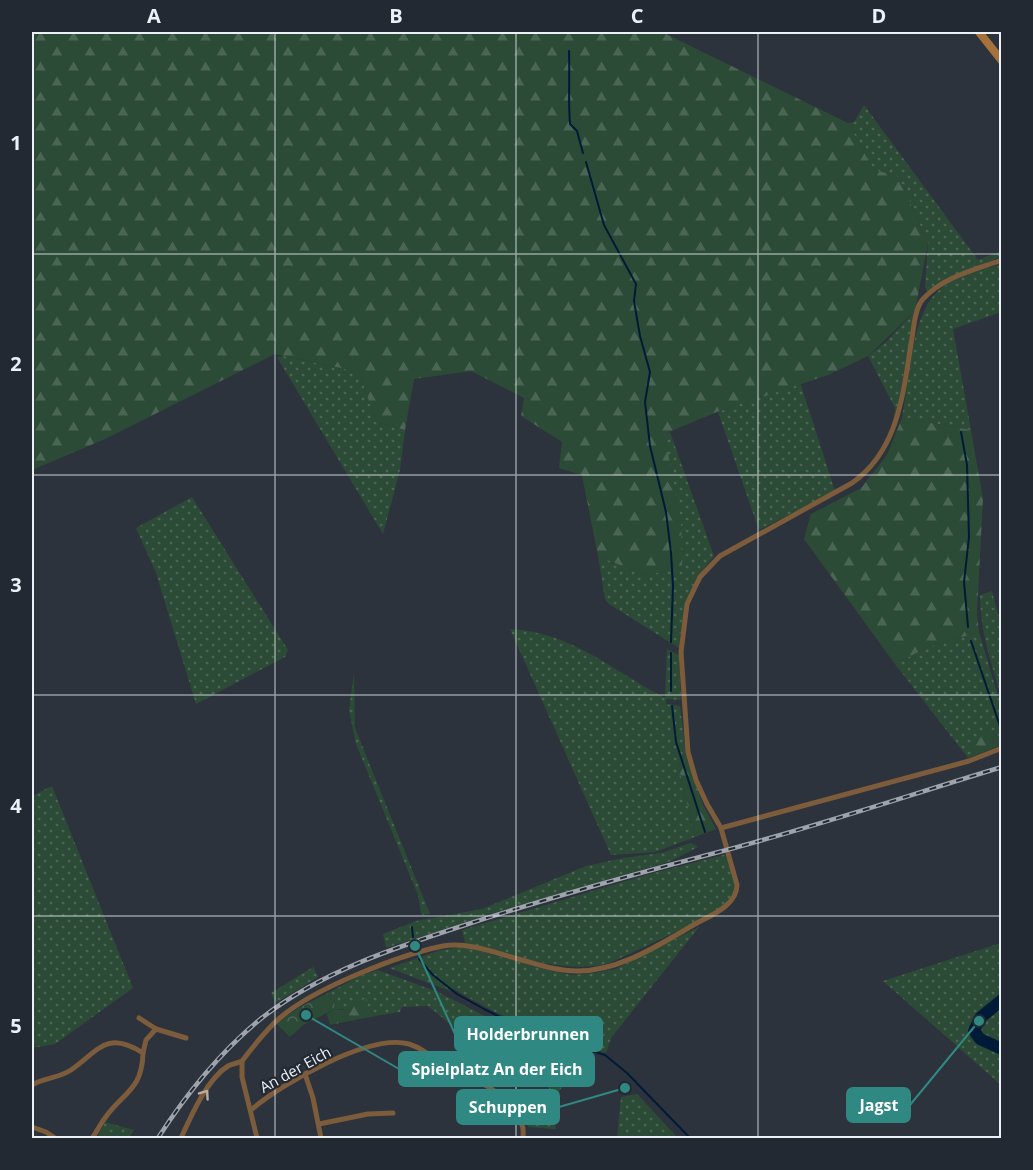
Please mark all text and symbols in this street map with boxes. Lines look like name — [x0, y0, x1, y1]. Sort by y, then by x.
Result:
text: A — [147, 2, 161, 29]
text: B — [389, 2, 403, 29]
text: C — [631, 2, 644, 29]
text: D — [872, 2, 886, 29]
text: 1 — [10, 129, 22, 156]
text: 2 — [10, 350, 22, 377]
text: 3 — [10, 571, 22, 598]
text: 4 — [10, 792, 22, 819]
text: 5 — [10, 1012, 22, 1039]
callout: Holderbrunnen — [455, 1017, 602, 1051]
text: Holderbrunnen — [467, 1023, 589, 1045]
street label: An der Eich — [256, 1041, 334, 1097]
callout: Spielplatz An der Eich — [399, 1052, 594, 1086]
text: Spielplatz An der Eich — [411, 1058, 583, 1080]
callout: Jagst — [847, 1088, 910, 1122]
one-way arrow — [198, 1089, 209, 1100]
callout: Schuppen — [457, 1090, 559, 1124]
text: Jagst — [858, 1094, 899, 1116]
text: Schuppen — [469, 1096, 547, 1118]

